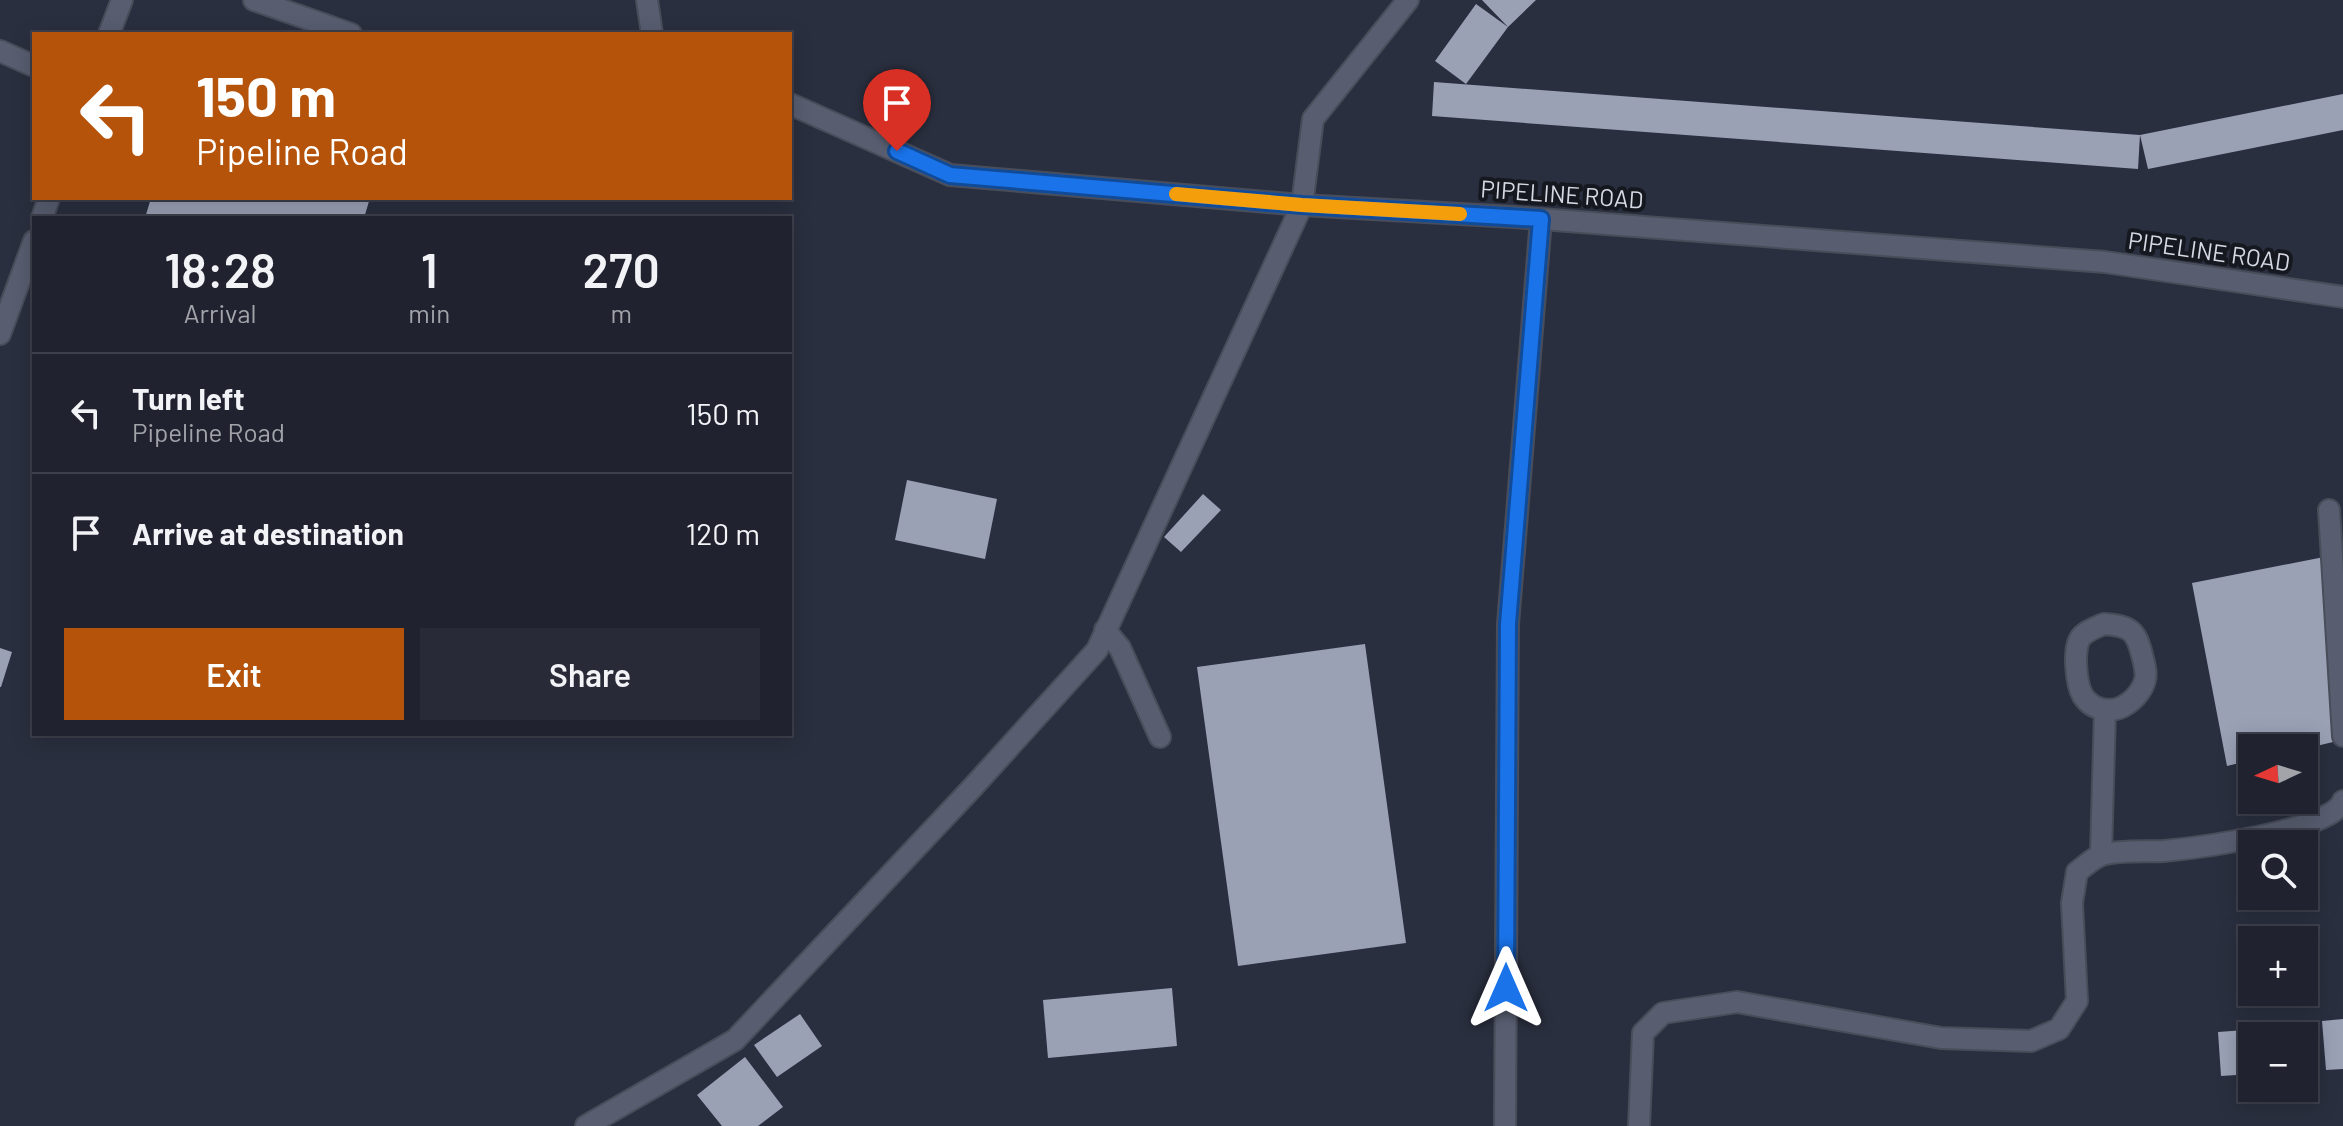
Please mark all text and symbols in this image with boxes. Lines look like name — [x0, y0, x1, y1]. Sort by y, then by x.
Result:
text: 150 m — [196, 61, 336, 128]
icon: left — [64, 64, 168, 168]
pin — [863, 69, 931, 151]
icon: arrive — [875, 81, 919, 125]
text: Pipeline Road — [196, 129, 408, 172]
street label: PIPELINE ROAD — [1480, 173, 1645, 214]
street label: PIPELINE ROAD — [2126, 225, 2292, 276]
text: 18:28 — [164, 240, 276, 298]
text: 1 — [421, 240, 438, 298]
text: 270 — [583, 240, 660, 298]
text: Arrival — [184, 297, 256, 328]
text: min — [408, 297, 450, 328]
text: m — [610, 297, 632, 328]
text: Turn left — [132, 380, 245, 416]
icon: left — [64, 391, 108, 435]
text: 150 m — [686, 395, 760, 431]
text: Pipeline Road — [132, 416, 285, 447]
icon: arrive — [64, 511, 108, 555]
text: Arrive at destination — [132, 515, 404, 551]
text: 120 m — [686, 515, 760, 551]
button: Exit — [64, 628, 404, 720]
button: Share — [420, 628, 760, 720]
north arrow — [2238, 734, 2318, 814]
map controls — [2238, 734, 2318, 1102]
button: search — [2238, 830, 2318, 910]
button: + — [2238, 926, 2318, 1006]
position arrow — [1464, 946, 1548, 1030]
button: − — [2238, 1022, 2318, 1102]

